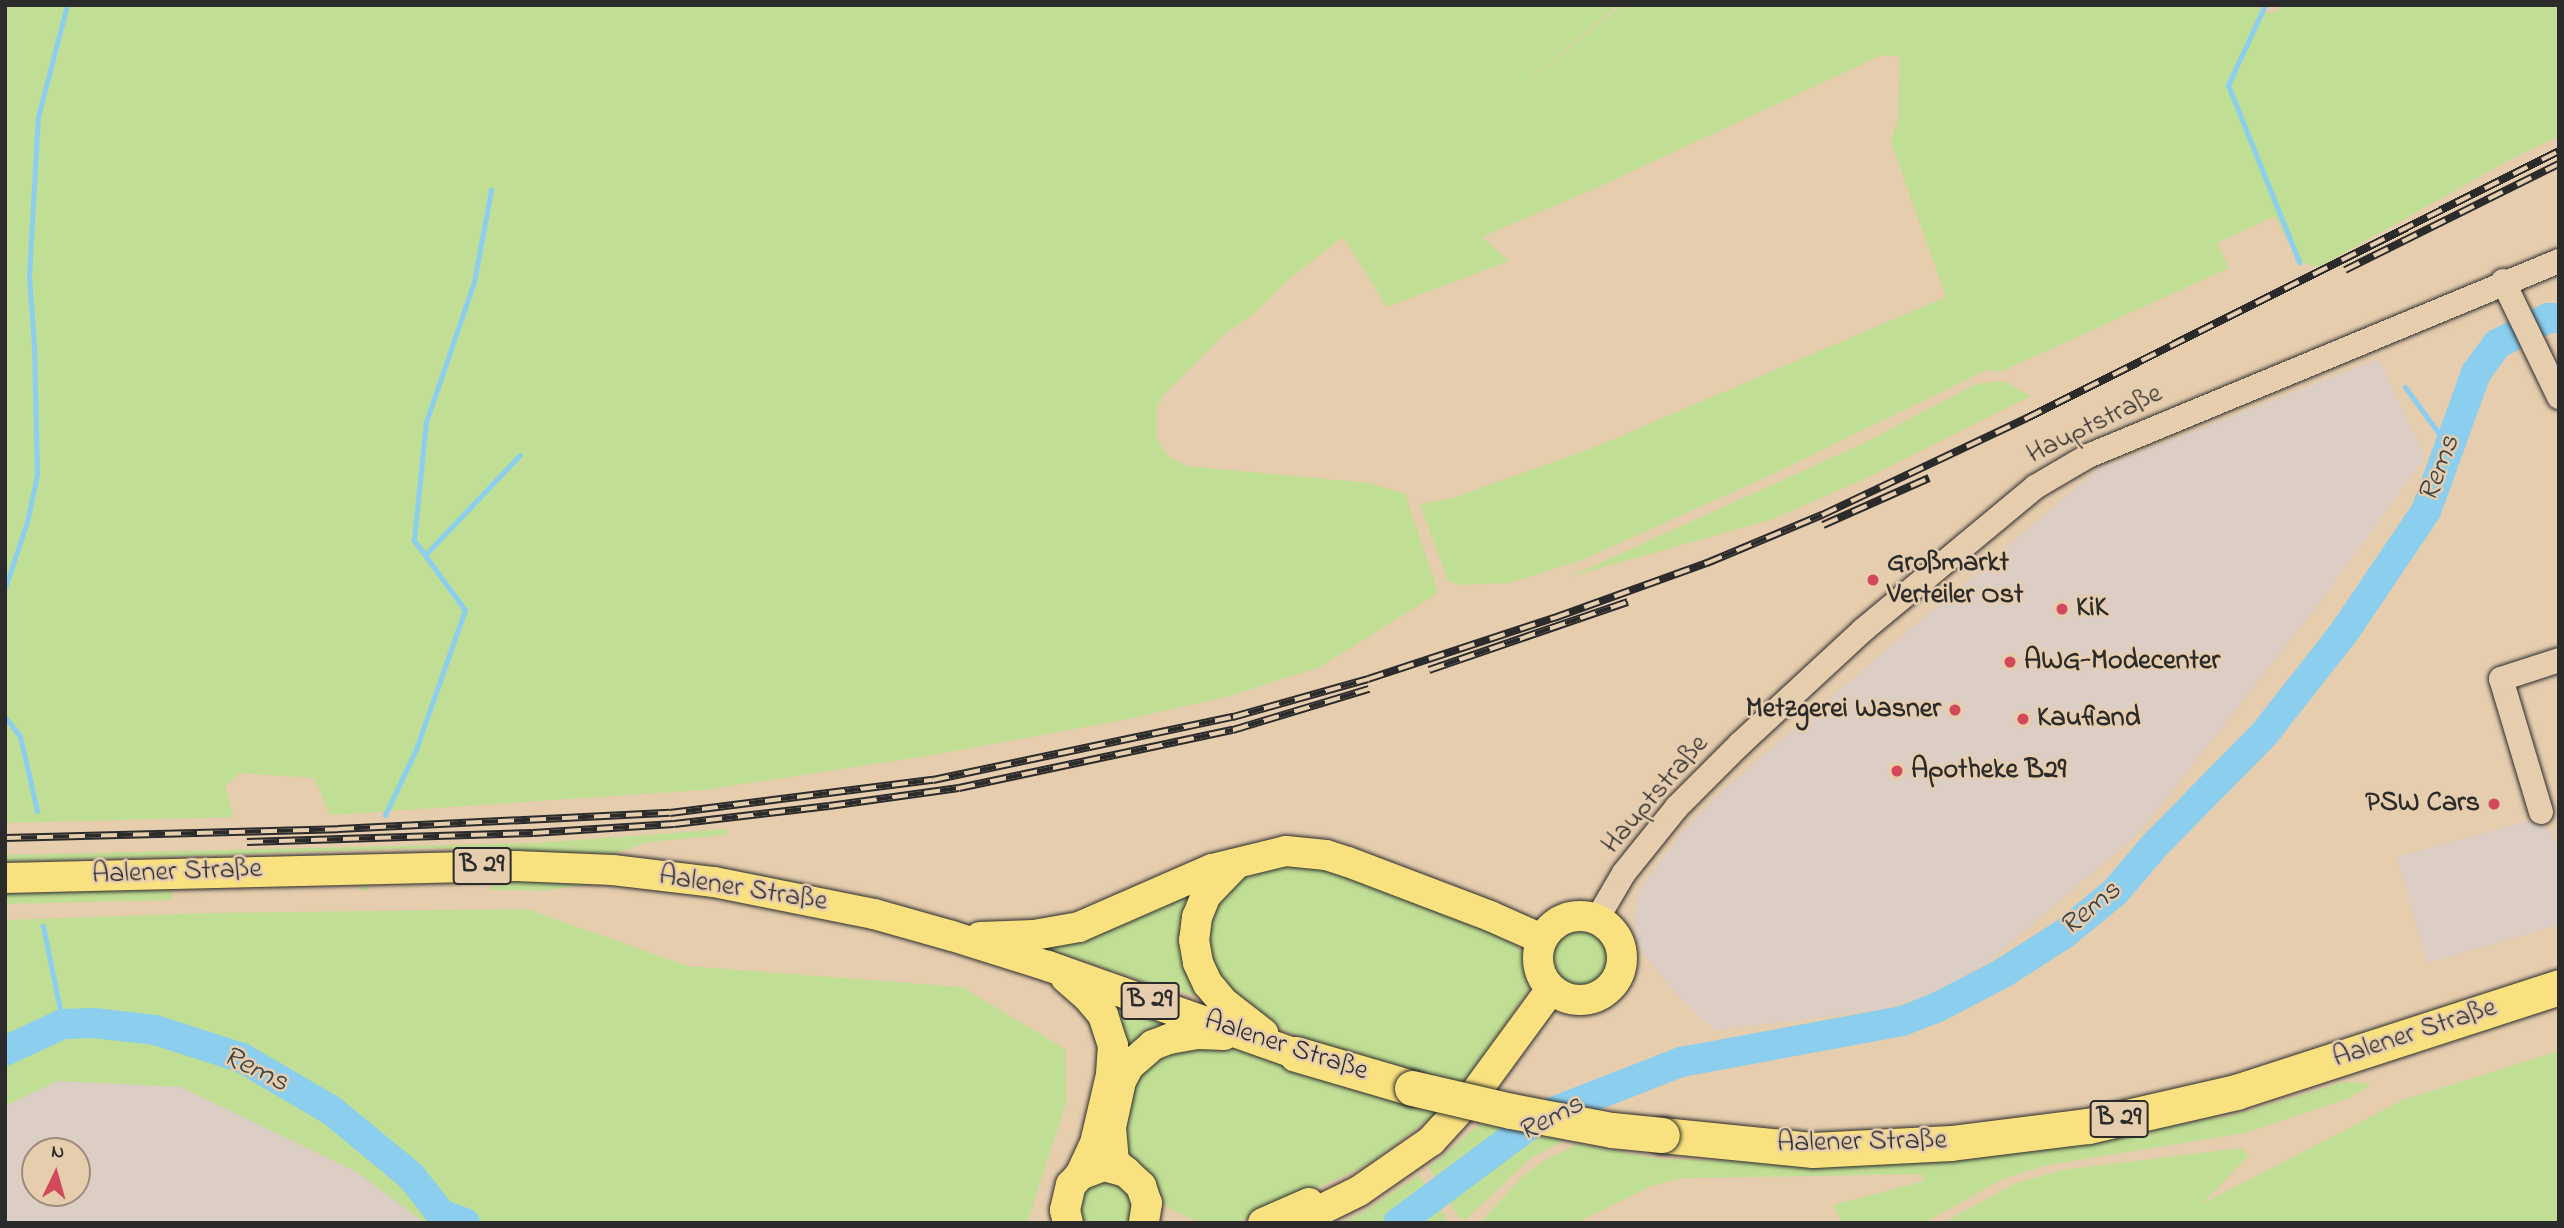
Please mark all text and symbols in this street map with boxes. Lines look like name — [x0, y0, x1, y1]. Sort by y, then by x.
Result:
street label: Hauptstraße — [2022, 378, 2168, 472]
water label: Rems — [2411, 431, 2469, 507]
place label: Großmarkt Verteiler Ost — [1887, 547, 2023, 613]
marker: Großmarkt Verteiler Ost — [1865, 572, 1881, 588]
place label: KiK — [2076, 592, 2108, 626]
marker: KiK — [2054, 601, 2070, 617]
place label: AWG-Modecenter — [2024, 645, 2220, 679]
marker: AWG-Modecenter — [2002, 654, 2018, 670]
place label: Metzgerei Wasner — [1746, 693, 1941, 727]
marker: Metzgerei Wasner — [1947, 702, 1963, 718]
place label: Kaufland — [2037, 702, 2140, 736]
marker: Kaufland — [2015, 711, 2031, 727]
street label: Hauptstraße — [1595, 729, 1717, 861]
place label: Apotheke B29 — [1911, 754, 2066, 788]
marker: Apotheke B29 — [1889, 763, 1905, 779]
place label: PSW Cars — [2365, 787, 2480, 821]
marker: PSW Cars — [2486, 796, 2502, 812]
road number: B 29 — [452, 844, 512, 888]
street label: Aalener Straße — [91, 853, 263, 893]
street label: Aalener Straße — [656, 860, 830, 920]
water label: Rems — [2053, 873, 2129, 945]
road number: B 29 — [1120, 978, 1180, 1024]
street label: Aalener Straße — [2329, 992, 2501, 1076]
street label: Aalener Straße — [1200, 1005, 1372, 1089]
water label: Rems — [216, 1039, 294, 1101]
water label: Rems — [1512, 1087, 1590, 1151]
road number: B 29 — [2089, 1096, 2149, 1142]
street label: Aalener Straße — [1777, 1125, 1947, 1161]
north arrow — [21, 1137, 91, 1207]
text: N — [50, 1139, 65, 1167]

